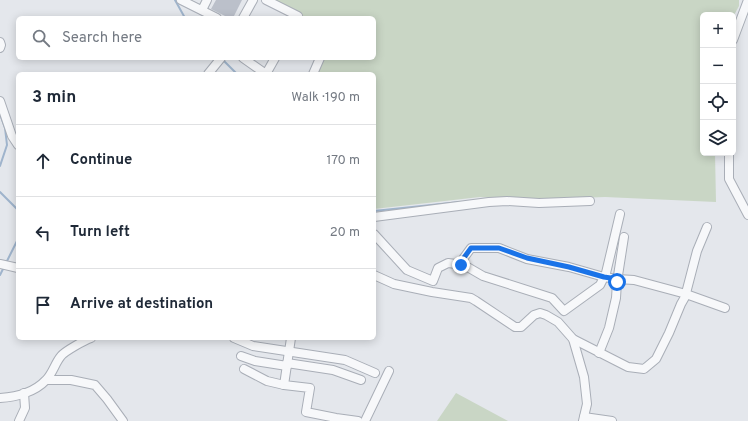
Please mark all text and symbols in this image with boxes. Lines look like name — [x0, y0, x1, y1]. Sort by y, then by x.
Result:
map controls — [700, 12, 736, 156]
button: + — [700, 12, 736, 48]
search box — [16, 16, 376, 60]
icon: search — [30, 27, 52, 49]
text: Search here — [62, 29, 142, 48]
button: − — [700, 48, 736, 84]
button: locate — [700, 84, 736, 120]
text: 3 min — [32, 87, 76, 109]
text: Walk · 190 m — [291, 90, 360, 106]
button: layers — [700, 120, 736, 156]
icon: ahead — [32, 150, 54, 172]
text: Continue — [70, 151, 132, 170]
text: 170 m — [326, 153, 360, 169]
icon: left — [32, 222, 54, 244]
text: Turn left — [70, 223, 130, 242]
text: 20 m — [330, 225, 360, 241]
route end — [452, 256, 470, 274]
route start — [608, 273, 626, 291]
icon: arrive — [32, 294, 54, 316]
text: Arrive at destination — [70, 295, 213, 314]

